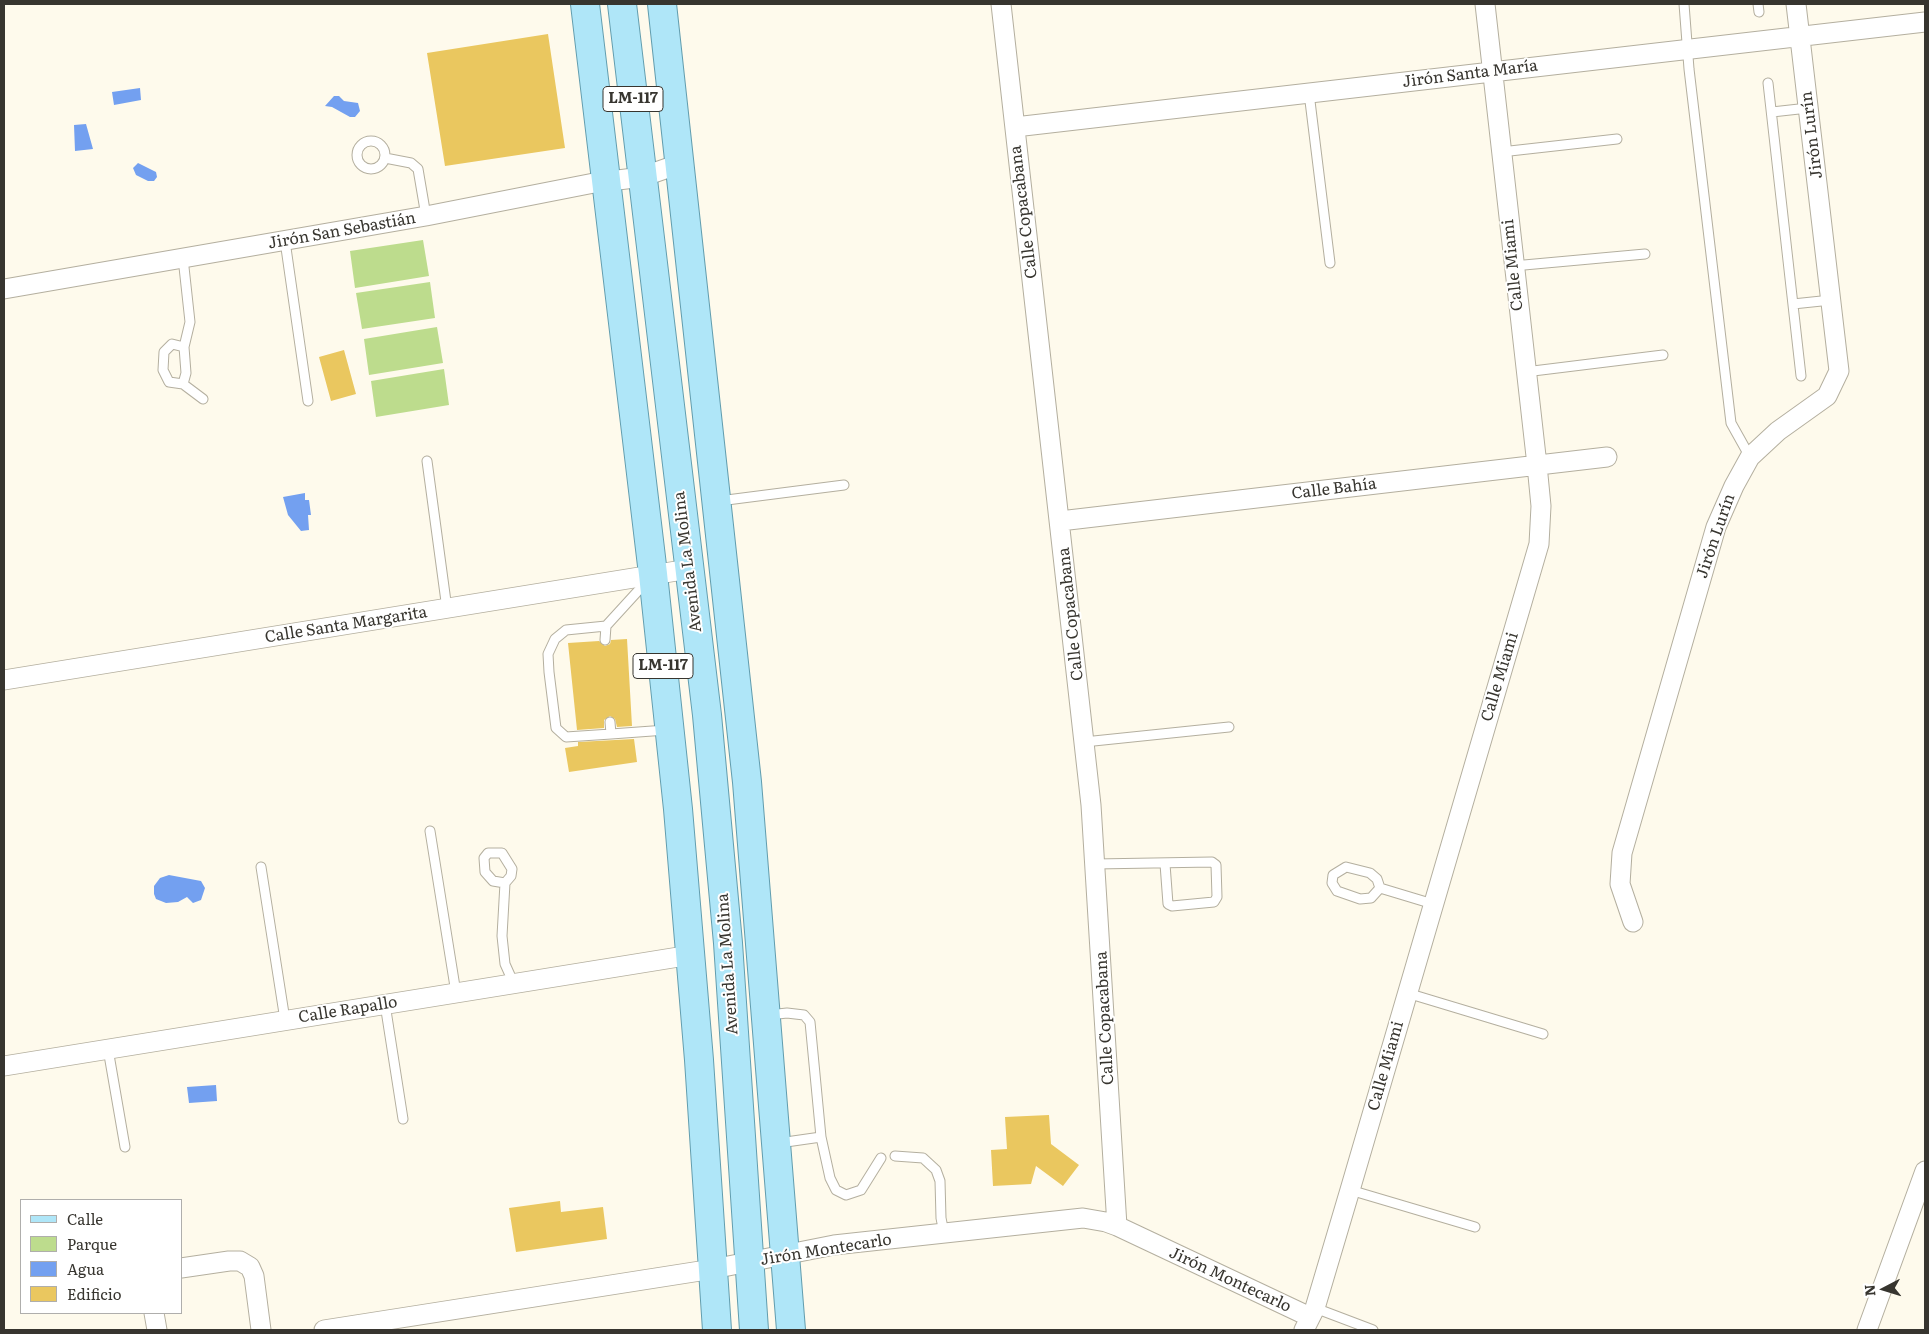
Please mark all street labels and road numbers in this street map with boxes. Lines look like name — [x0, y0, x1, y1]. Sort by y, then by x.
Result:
street label: Jirón Santa María — [1401, 56, 1539, 92]
road number: LM-117 — [603, 86, 663, 112]
street label: Jirón Lurín — [1797, 90, 1827, 180]
street label: Calle Copacabana — [1006, 144, 1042, 280]
street label: Jirón San Sebastián — [267, 209, 417, 253]
street label: Calle Miami — [1499, 218, 1527, 312]
street label: Calle Bahía — [1290, 474, 1378, 504]
street label: Avenida La Molina — [670, 490, 706, 634]
street label: Jirón Lurín — [1693, 491, 1739, 581]
street label: Calle Copacabana — [1054, 546, 1088, 682]
street label: Calle Santa Margarita — [263, 603, 429, 647]
street label: Calle Miami — [1477, 630, 1523, 724]
road number: LM-117 — [633, 654, 693, 678]
street label: Avenida La Molina — [713, 893, 743, 1035]
street label: Calle Copacabana — [1092, 951, 1118, 1085]
street label: Calle Rapallo — [297, 993, 399, 1027]
street label: Calle Miami — [1364, 1019, 1408, 1113]
street label: Jirón Montecarlo — [759, 1230, 893, 1270]
street label: Jirón Montecarlo — [1166, 1243, 1294, 1317]

